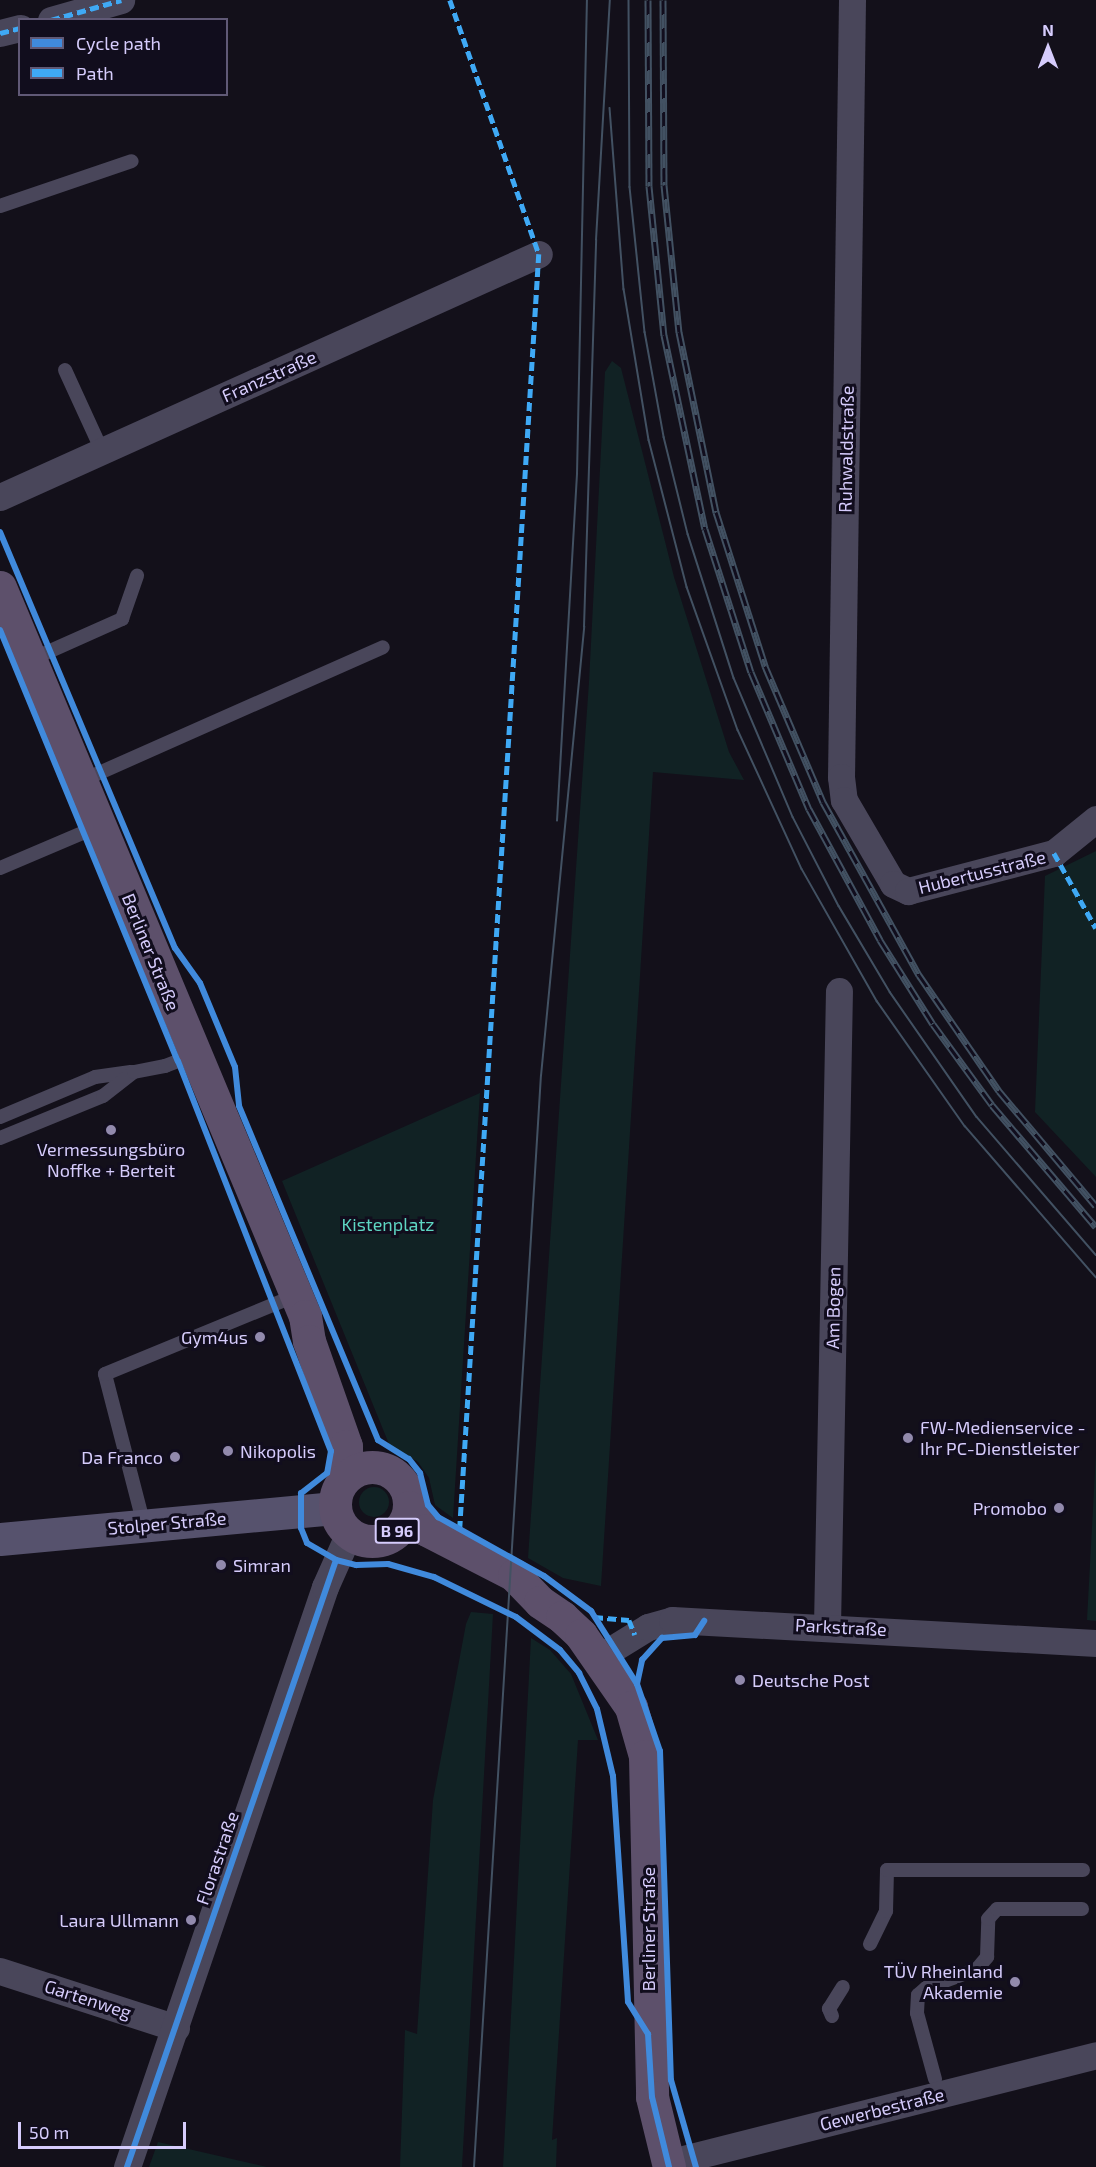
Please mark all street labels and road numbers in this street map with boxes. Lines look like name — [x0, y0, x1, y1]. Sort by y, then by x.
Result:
street label: Franzstraße — [218, 346, 320, 406]
street label: Ruhwaldstraße — [834, 385, 858, 513]
street label: Hubertusstraße — [916, 846, 1048, 898]
street label: Berliner Straße — [118, 890, 184, 1014]
street label: Am Bogen — [821, 1267, 845, 1349]
street label: Stolper Straße — [107, 1507, 227, 1539]
road number: B 96 — [374, 1518, 420, 1544]
street label: Parkstraße — [795, 1614, 887, 1640]
street label: Florastraße — [191, 1808, 243, 1908]
street label: Berliner Straße — [637, 1867, 659, 1991]
street label: Gartenweg — [42, 1975, 134, 2023]
street label: Gewerbestraße — [818, 2083, 946, 2135]

